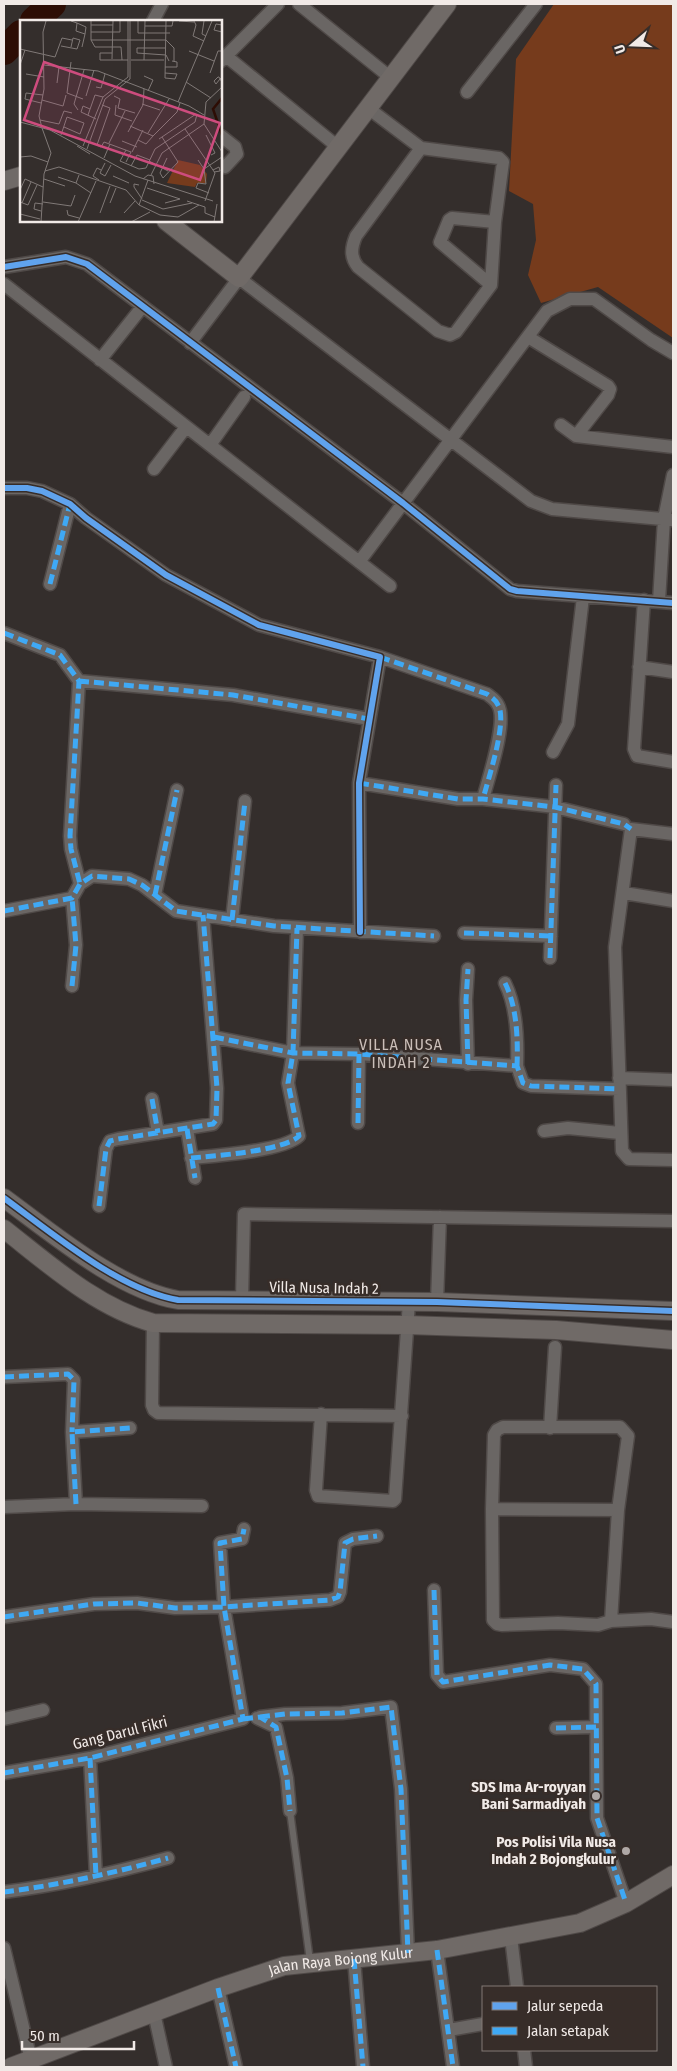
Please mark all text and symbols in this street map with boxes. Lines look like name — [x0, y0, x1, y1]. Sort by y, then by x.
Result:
inset map — [20, 20, 222, 222]
north arrow — [607, 20, 657, 70]
text: U — [611, 42, 630, 56]
district label: VILLA NUSA INDAH 2 — [359, 1035, 443, 1072]
street label: Villa Nusa Indah 2 — [269, 1278, 379, 1298]
street label: Gang Darul Fikri — [71, 1713, 169, 1753]
place label: SDS Ima Ar-royyan Bani Sarmadiyah — [471, 1778, 586, 1813]
marker: SDS Ima Ar-royyan Bani Sarmadiyah — [590, 1790, 602, 1802]
place label: Pos Polisi Vila Nusa Indah 2 Bojongkulur — [491, 1833, 617, 1868]
marker: Pos Polisi Vila Nusa Indah 2 Bojongkulur — [620, 1845, 632, 1857]
street label: Jalan Raya Bojong Kulur — [266, 1943, 415, 1980]
legend — [482, 1986, 657, 2051]
text: Jalur sepeda — [527, 1997, 603, 2015]
scale bar — [22, 2018, 135, 2050]
text: Jalan setapak — [527, 2022, 609, 2040]
text: 50 m — [30, 2027, 60, 2045]

